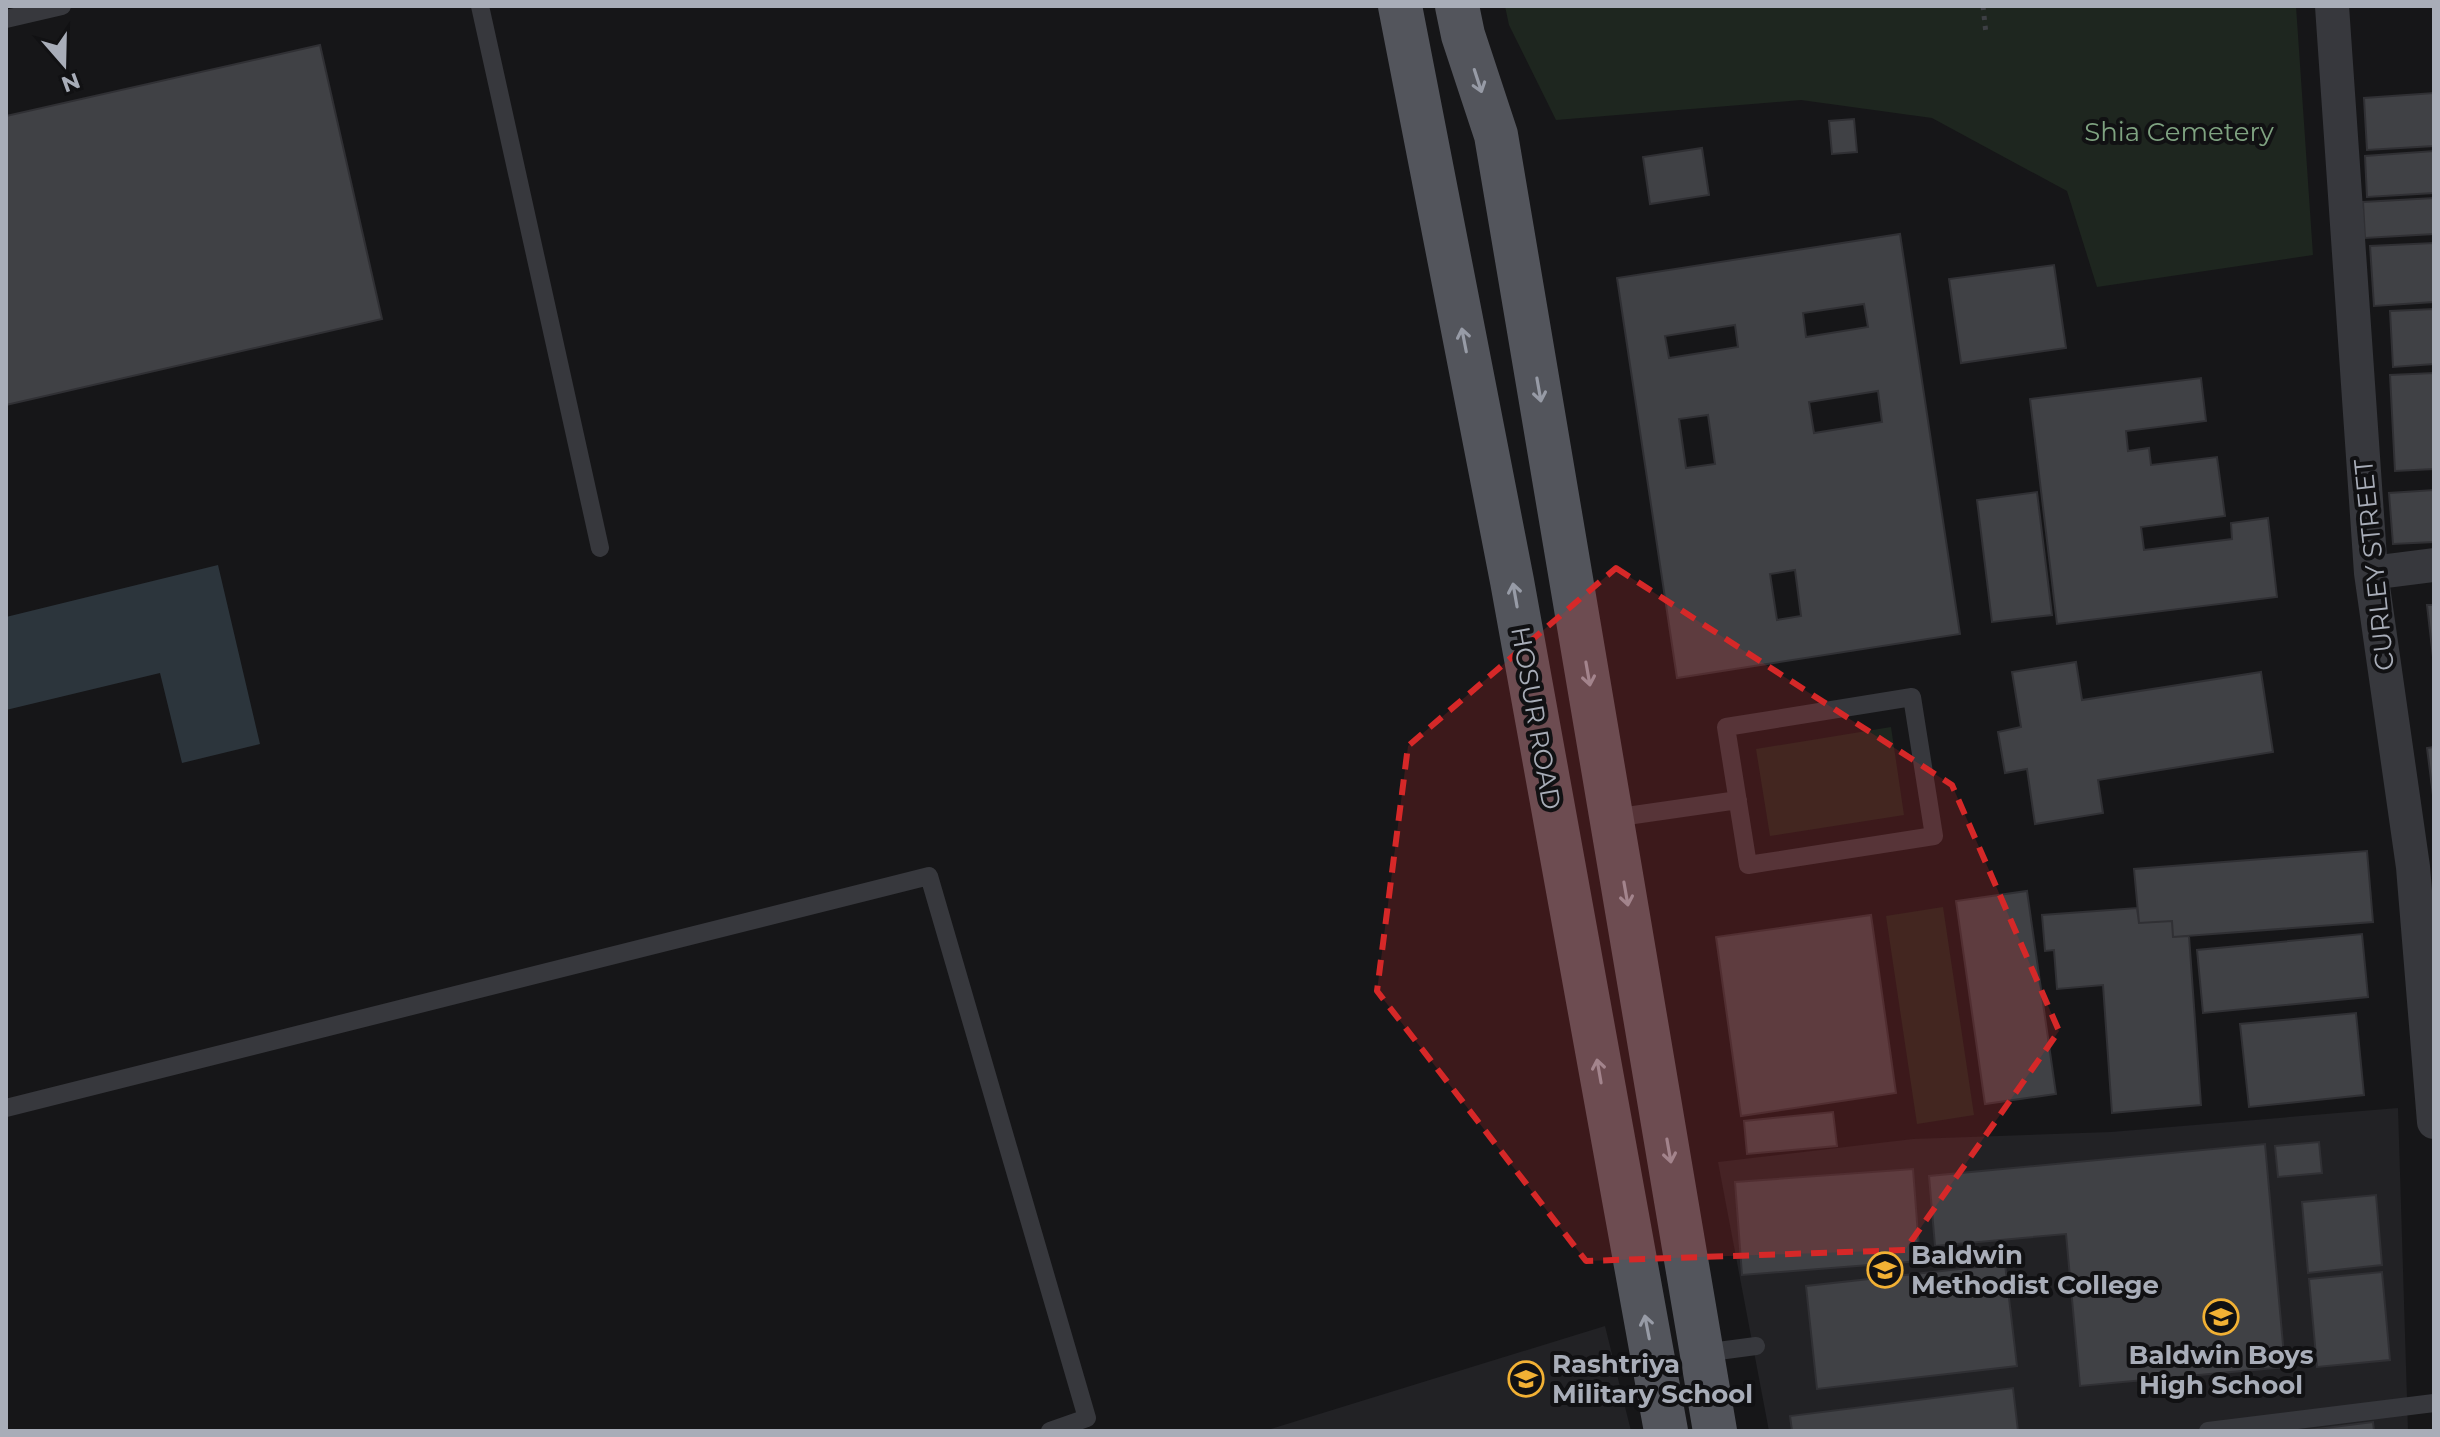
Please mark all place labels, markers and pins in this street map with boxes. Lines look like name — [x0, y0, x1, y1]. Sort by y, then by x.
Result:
place label: Baldwin Methodist College — [1911, 1239, 2159, 1301]
school or university icon: Baldwin Methodist College — [1866, 1251, 1904, 1289]
school or university icon: Baldwin Boys High School — [2202, 1298, 2240, 1336]
place label: Baldwin Boys High School — [2129, 1339, 2314, 1401]
place label: Rashtriya Military School — [1552, 1348, 1753, 1410]
school or university icon: Rashtriya Military School — [1507, 1360, 1545, 1398]

